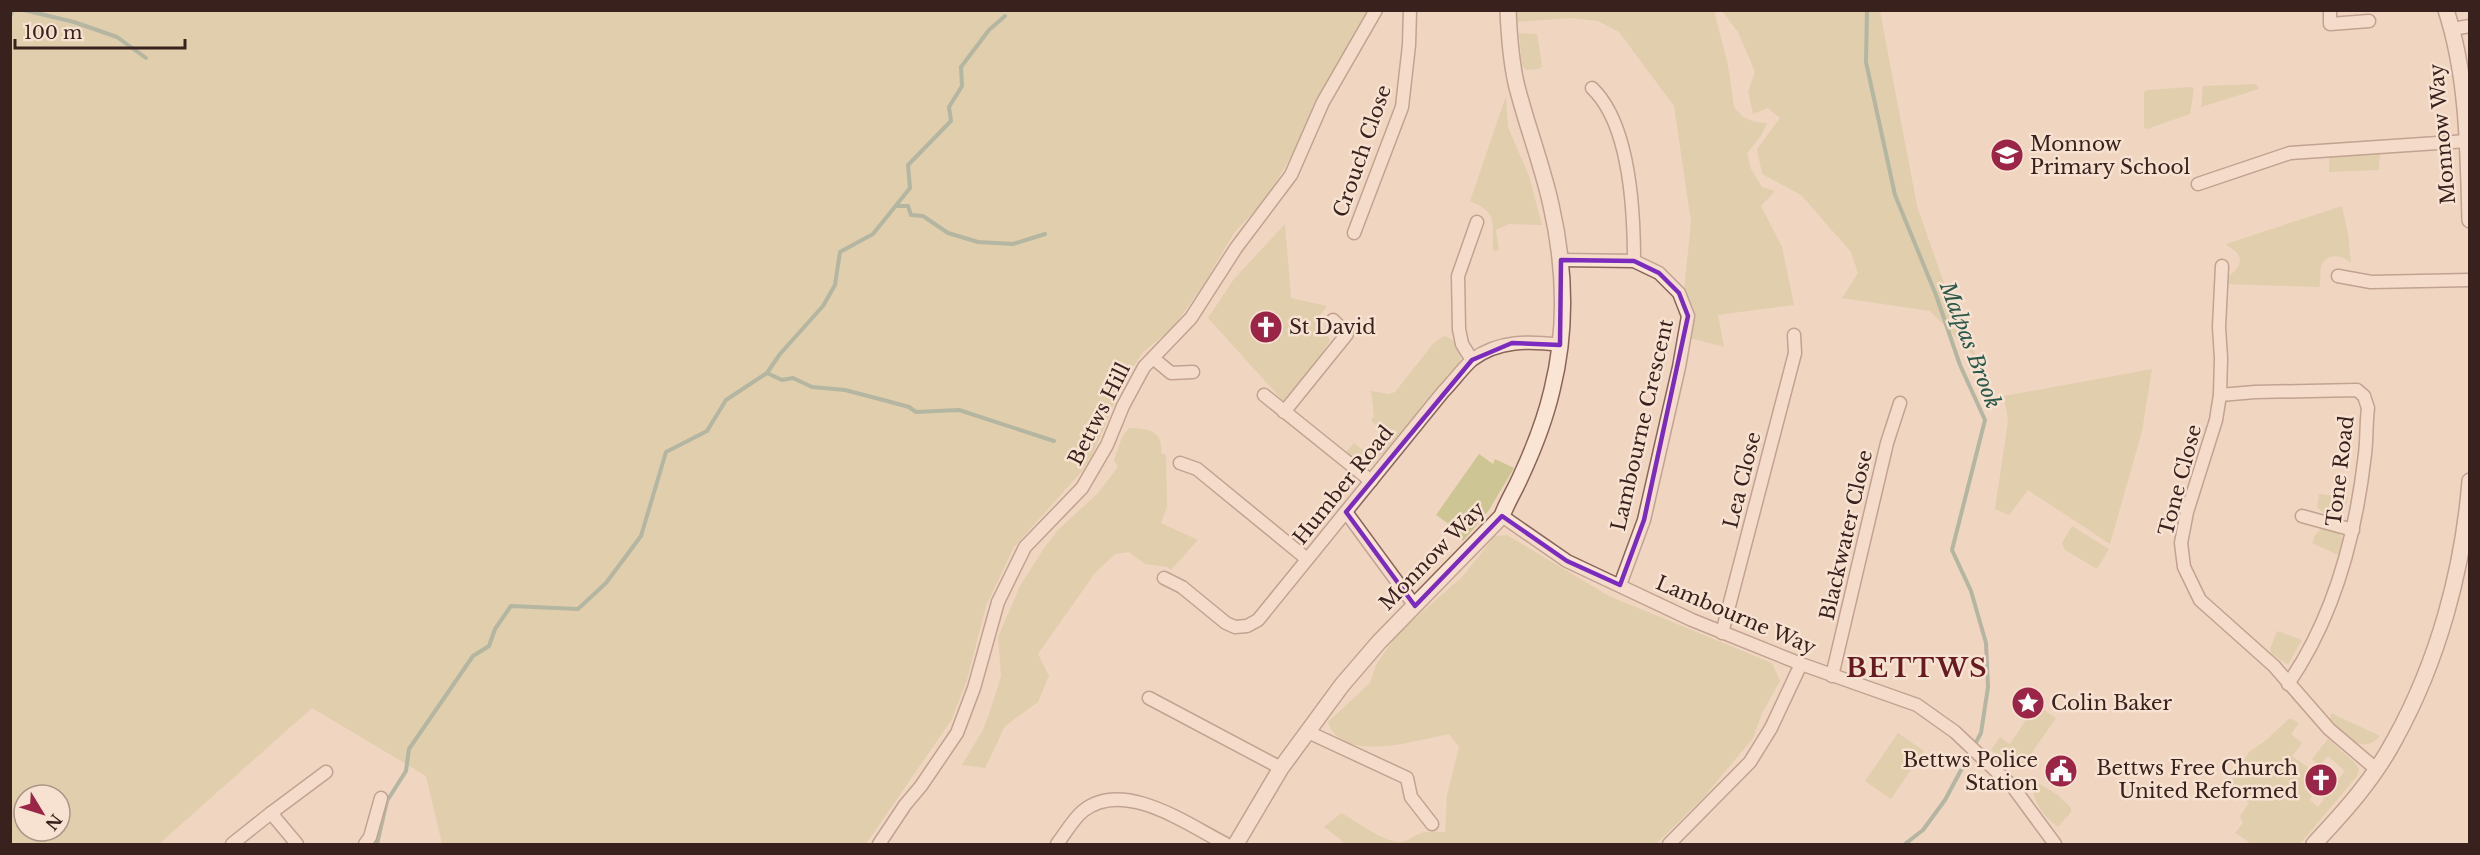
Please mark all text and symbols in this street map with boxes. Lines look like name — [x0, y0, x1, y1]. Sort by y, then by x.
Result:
scale bar — [15, 12, 184, 50]
text: 100 m — [24, 22, 82, 44]
street label: Monnow Way — [2424, 62, 2460, 205]
street label: Crouch Close — [1328, 82, 1396, 220]
place label: Monnow Primary School — [2030, 132, 2190, 179]
school or university icon: Monnow Primary School — [1989, 137, 2025, 173]
water label: Malpas Brook — [1933, 277, 2006, 412]
church icon: St David — [1248, 309, 1284, 345]
place label: St David — [1289, 315, 1376, 339]
street label: Lambourne Crescent — [1606, 316, 1678, 533]
street label: Bettws Hill — [1063, 359, 1135, 469]
street label: Tone Road — [2321, 414, 2359, 528]
street label: Humber Road — [1288, 421, 1398, 549]
street label: Tone Close — [2154, 422, 2206, 538]
street label: Lea Close — [1718, 429, 1766, 531]
street label: Blackwater Close — [1815, 448, 1877, 622]
street label: Monnow Way — [1374, 497, 1490, 615]
street label: Lambourne Way — [1652, 570, 1820, 660]
district label: BETTWS — [1846, 652, 1988, 684]
place icon: Colin Baker — [2010, 685, 2046, 721]
place label: Colin Baker — [2051, 691, 2172, 715]
place label: Bettws Police Station — [1903, 748, 2038, 795]
public building icon: Bettws Police Station — [2043, 753, 2079, 789]
place label: Bettws Free Church United Reformed — [2096, 756, 2298, 803]
church icon: Bettws Free Church United Reformed — [2303, 762, 2339, 798]
north arrow — [12, 783, 72, 843]
text: N — [41, 810, 66, 834]

